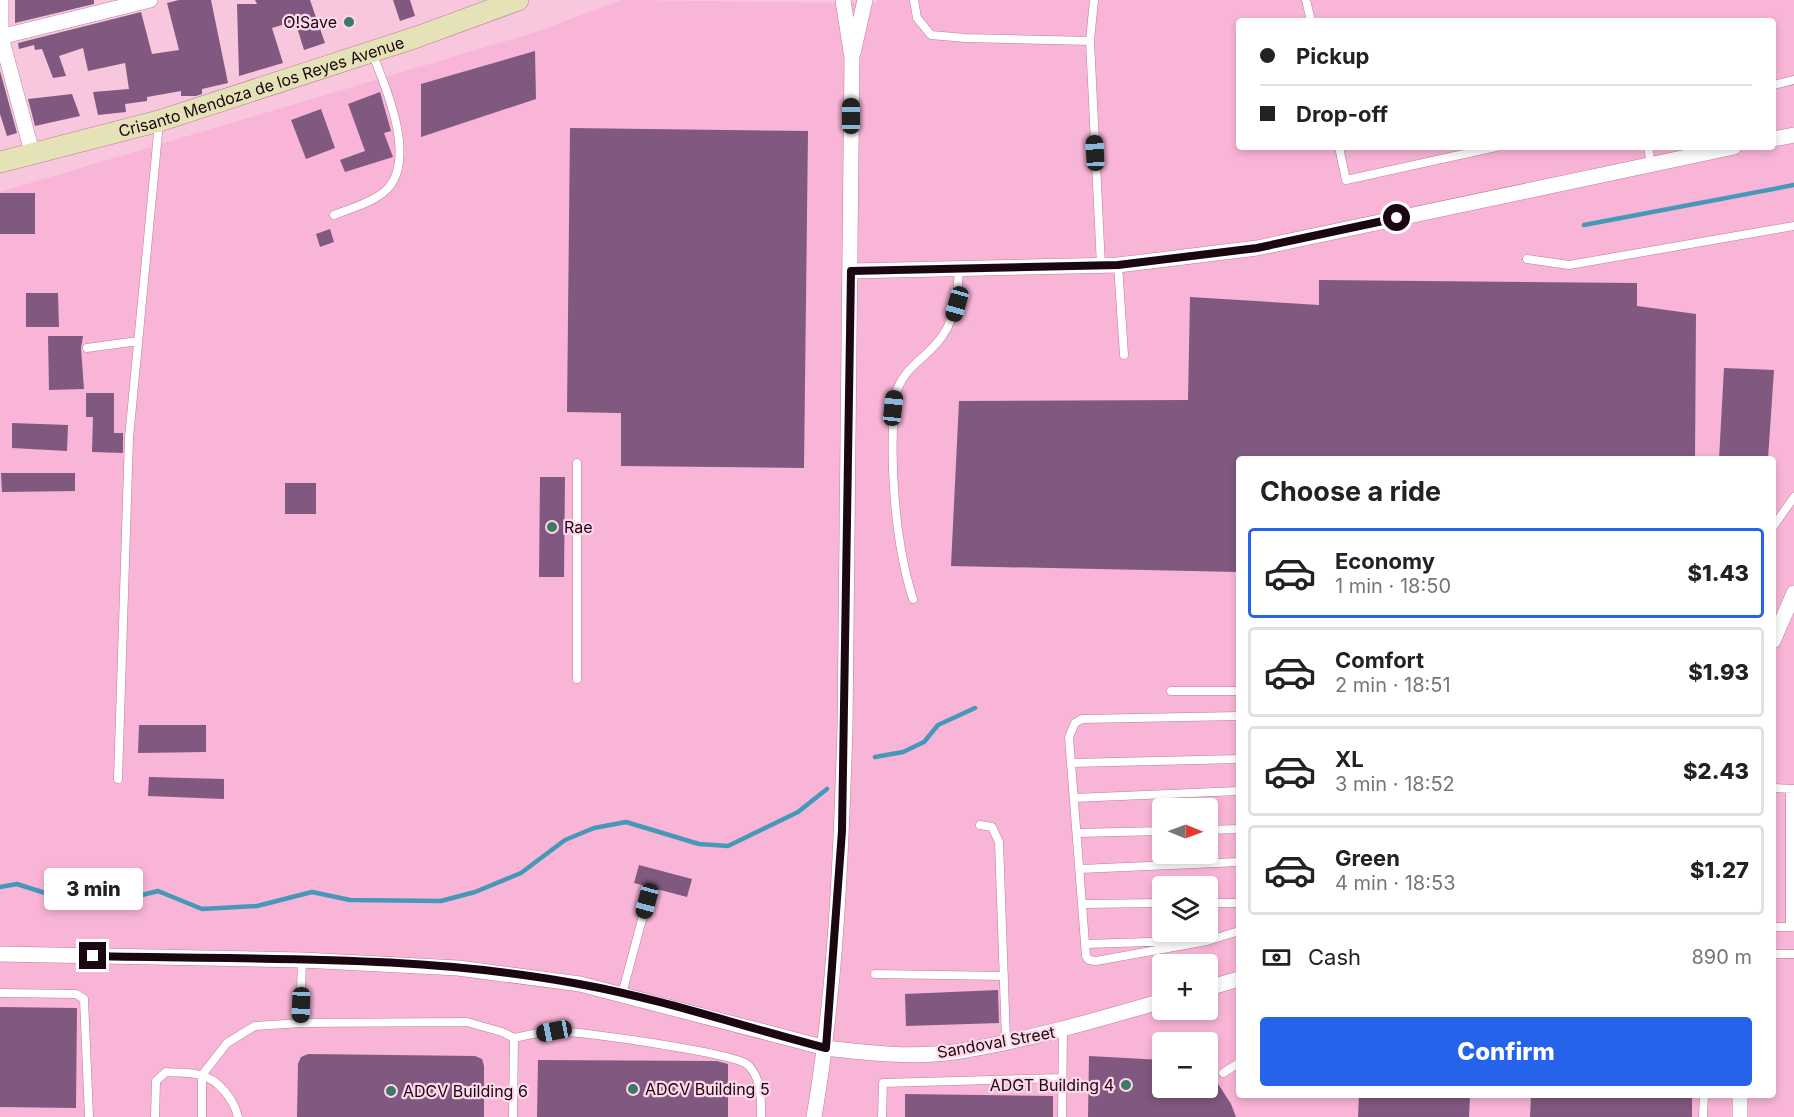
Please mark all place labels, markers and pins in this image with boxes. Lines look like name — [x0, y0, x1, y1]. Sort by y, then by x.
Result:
place label: O!Save — [283, 12, 337, 32]
marker: O!Save — [342, 15, 356, 29]
place label: Rae — [564, 517, 593, 537]
marker: Rae — [545, 520, 559, 534]
place label: ADGT Building 4 — [990, 1075, 1114, 1095]
marker: ADGT Building 4 — [1119, 1078, 1133, 1092]
place label: ADCV Building 5 — [645, 1079, 770, 1099]
place label: ADCV Building 6 — [403, 1081, 528, 1101]
marker: ADCV Building 5 — [626, 1082, 640, 1096]
marker: ADCV Building 6 — [384, 1084, 398, 1098]

